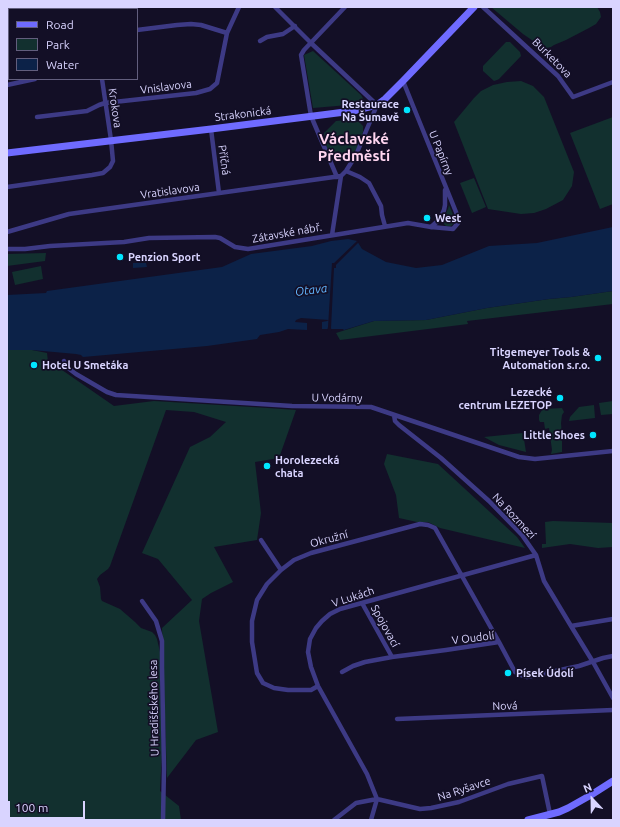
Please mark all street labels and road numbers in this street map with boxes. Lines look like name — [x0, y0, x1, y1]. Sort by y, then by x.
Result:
street label: Burketova — [529, 35, 575, 81]
street label: Vnislavova — [139, 77, 193, 97]
street label: Krokova — [106, 87, 124, 129]
street label: Strakonická — [214, 104, 272, 124]
street label: U Papírny — [426, 129, 456, 177]
street label: Příčná — [215, 144, 233, 176]
street label: Vratislavova — [140, 180, 200, 202]
street label: Zátavské nábř. — [251, 220, 323, 246]
street label: U Vodárny — [311, 391, 363, 405]
street label: Na Rozmezí — [490, 490, 538, 542]
street label: Okružní — [309, 528, 349, 550]
street label: V Lukách — [330, 584, 376, 610]
street label: Spojovací — [368, 602, 402, 650]
street label: V Oudolí — [451, 629, 495, 647]
street label: U Hradišťského lesa — [147, 660, 161, 756]
street label: Nová — [492, 699, 518, 713]
street label: Na Ryšavce — [436, 774, 492, 804]

